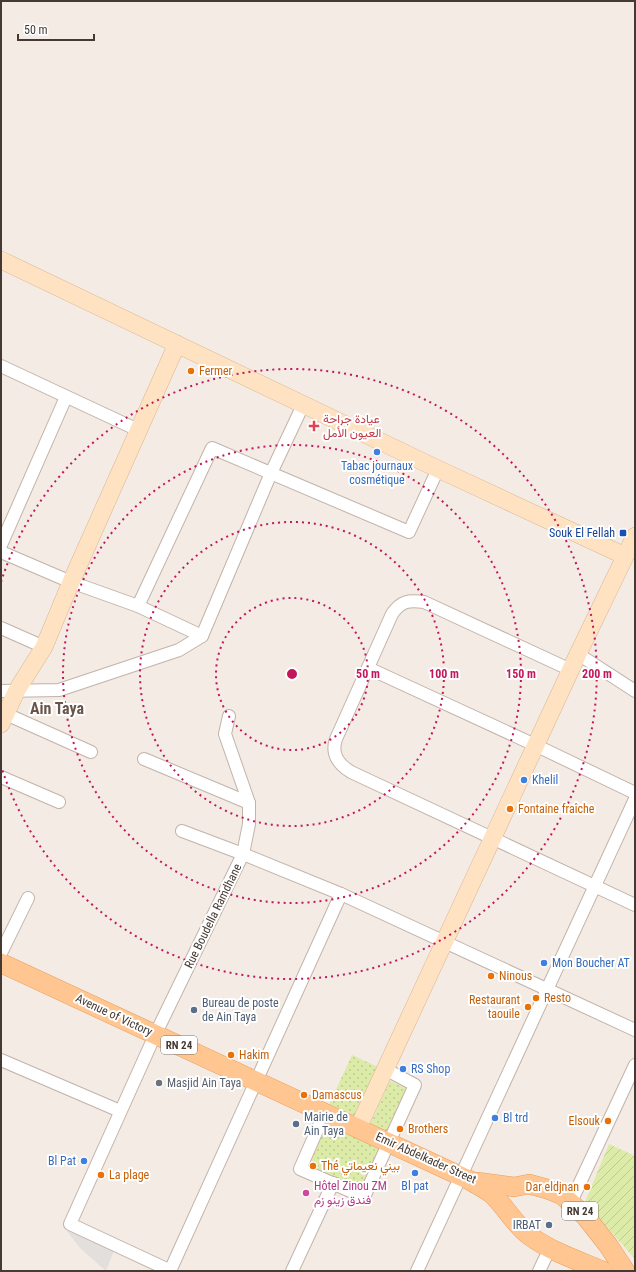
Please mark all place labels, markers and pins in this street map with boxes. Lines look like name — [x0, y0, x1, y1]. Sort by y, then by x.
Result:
place label: Fermer — [199, 364, 233, 378]
marker: Fermer — [186, 366, 196, 376]
place label: عيادة جراحة العيون الأمل — [323, 412, 381, 441]
marker: عيادة جراحة العيون الأمل — [308, 420, 320, 432]
marker: Tabac journaux cosmétique — [372, 447, 382, 457]
place label: Tabac journaux cosmétique — [341, 459, 413, 487]
place label: Souk El Fellah — [549, 526, 615, 540]
marker: Souk El Fellah — [618, 528, 628, 538]
centre of rings — [285, 667, 299, 681]
place label: Khelil — [532, 773, 558, 787]
marker: Khelil — [519, 775, 529, 785]
place label: Fontaine fraîche — [518, 802, 595, 816]
marker: Fontaine fraîche — [505, 804, 515, 814]
place label: Mon Boucher AT — [552, 956, 630, 970]
marker: Mon Boucher AT — [539, 958, 549, 968]
place label: Ninous — [499, 969, 532, 983]
marker: Ninous — [486, 971, 496, 981]
place label: Resto — [544, 991, 571, 1005]
place label: Restaurant taouile — [469, 993, 520, 1021]
marker: Resto — [531, 993, 541, 1003]
place label: Bureau de poste de Ain Taya — [202, 996, 279, 1024]
marker: Restaurant taouile — [523, 1002, 533, 1012]
marker: Bureau de poste de Ain Taya — [189, 1005, 199, 1015]
place label: Hakim — [239, 1048, 269, 1062]
marker: Hakim — [226, 1050, 236, 1060]
place label: RS Shop — [411, 1062, 450, 1076]
marker: RS Shop — [398, 1064, 408, 1074]
place label: Masjid Ain Taya — [167, 1076, 242, 1090]
marker: Masjid Ain Taya — [154, 1078, 164, 1088]
place label: Damascus — [312, 1088, 362, 1102]
marker: Damascus — [299, 1090, 309, 1100]
place label: Mairie de Ain Taya — [304, 1110, 348, 1138]
place label: Bl trd — [503, 1111, 528, 1125]
marker: Bl trd — [490, 1113, 500, 1123]
place label: Elsouk — [569, 1114, 601, 1128]
marker: Elsouk — [603, 1116, 613, 1126]
marker: Mairie de Ain Taya — [291, 1119, 301, 1129]
place label: Brothers — [408, 1122, 448, 1136]
marker: Brothers — [395, 1124, 405, 1134]
place label: Bl Pat — [48, 1154, 76, 1168]
marker: Bl Pat — [79, 1156, 89, 1166]
place label: Thé بيني نعيماتي — [321, 1159, 400, 1176]
marker: Thé بيني نعيماتي — [308, 1161, 318, 1171]
place label: La plage — [109, 1168, 150, 1182]
marker: Bl pat — [410, 1168, 420, 1178]
marker: La plage — [96, 1170, 106, 1180]
place label: Hôtel Zinou ZM فندق زينو زم — [314, 1179, 387, 1208]
place label: Bl pat — [401, 1179, 429, 1193]
place label: Dar eldjnan — [526, 1180, 579, 1194]
marker: Dar eldjnan — [582, 1182, 592, 1192]
marker: Hôtel Zinou ZM فندق زينو زم — [301, 1188, 311, 1198]
place label: IRBAT — [513, 1218, 541, 1232]
marker: IRBAT — [544, 1220, 554, 1230]

